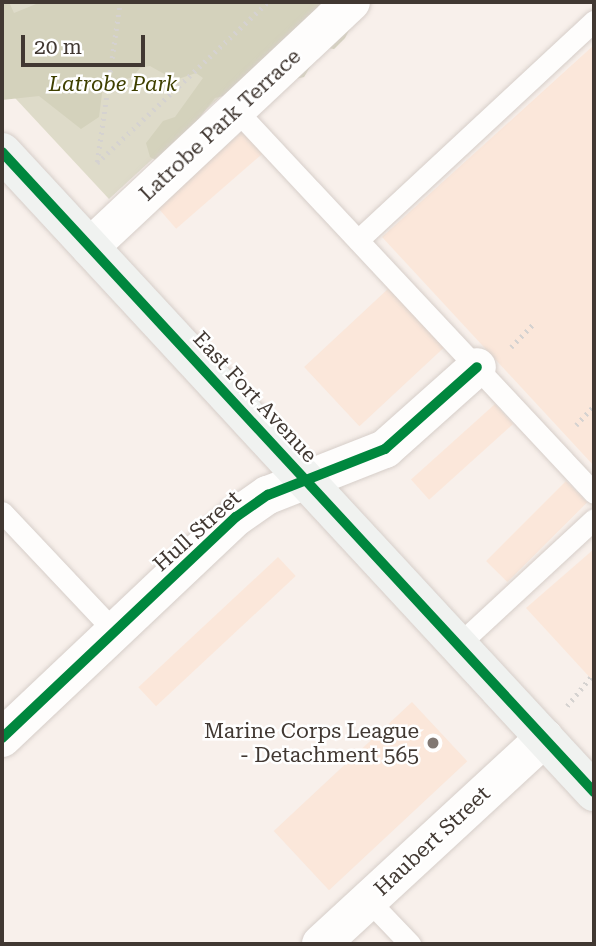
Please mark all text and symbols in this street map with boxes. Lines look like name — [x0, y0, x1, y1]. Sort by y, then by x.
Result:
scale bar — [24, 21, 149, 65]
text: 20 m — [34, 35, 82, 59]
street label: Latrobe Park Terrace — [134, 44, 306, 206]
park label: Latrobe Park — [49, 71, 177, 97]
street label: East Fort Avenue — [188, 326, 322, 468]
street label: Hull Street — [148, 485, 246, 577]
place label: Marine Corps League - Detachment 565 — [204, 718, 419, 768]
marker: Marine Corps League - Detachment 565 — [425, 735, 441, 751]
street label: Haubert Street — [369, 781, 495, 901]

